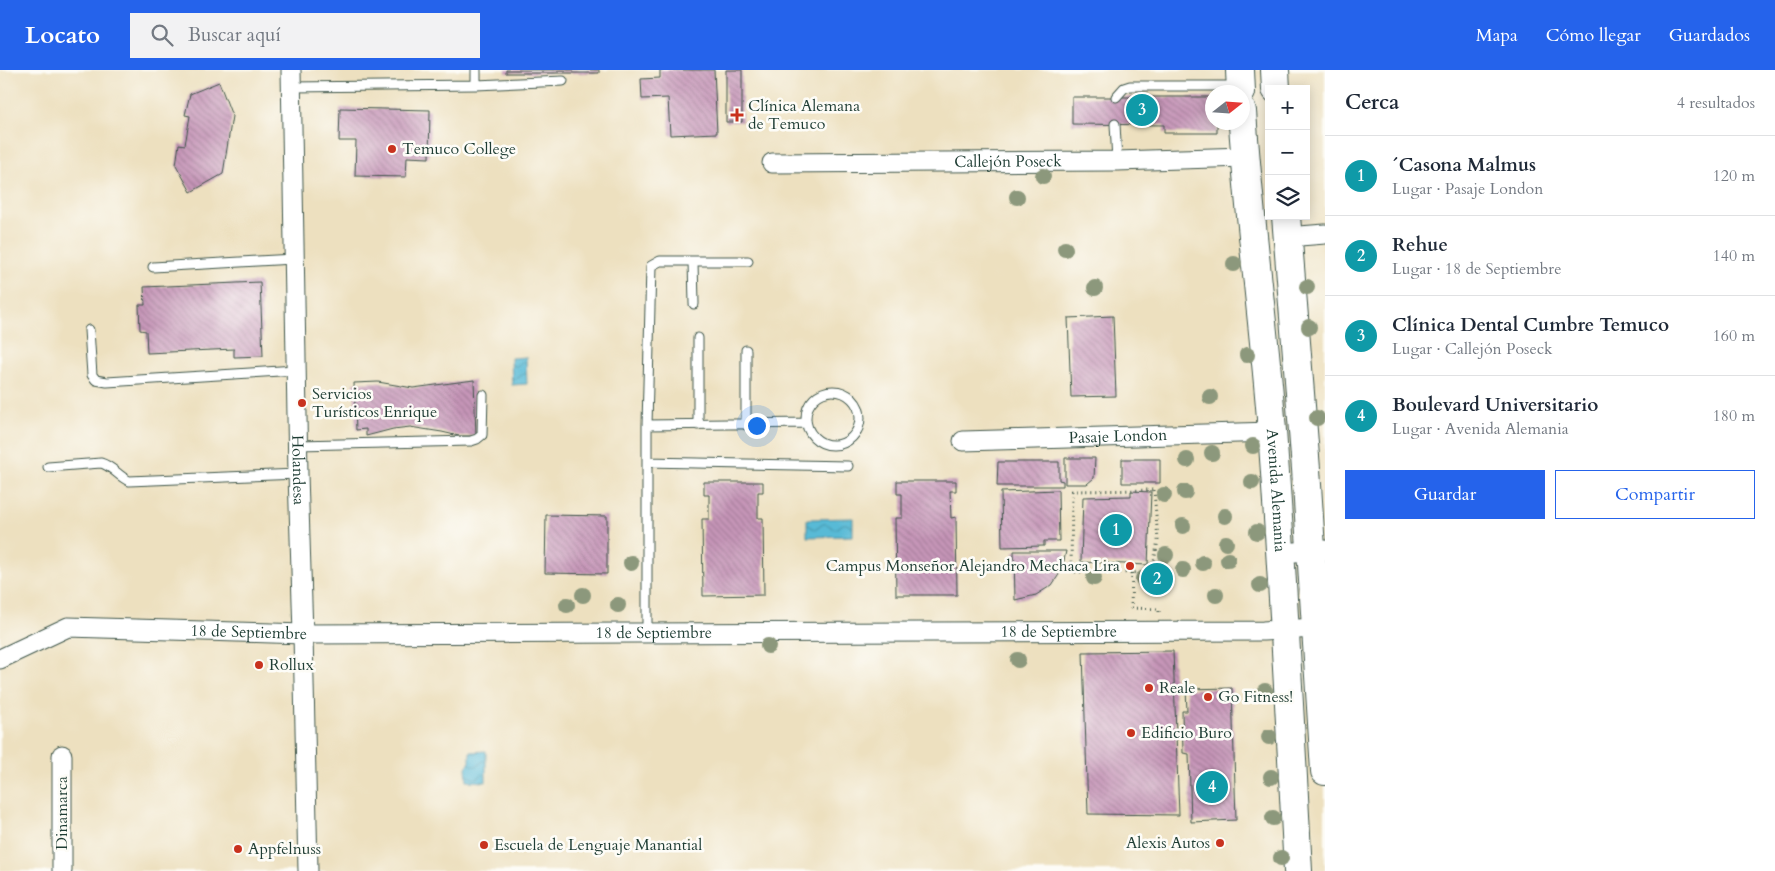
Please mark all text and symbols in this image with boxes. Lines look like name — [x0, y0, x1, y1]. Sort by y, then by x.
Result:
search box — [130, 13, 480, 58]
text: Locato — [25, 19, 100, 52]
icon: search — [148, 21, 176, 49]
text: Buscar aquí — [188, 22, 281, 48]
text: Mapa — [1476, 23, 1518, 48]
text: Cómo llegar — [1546, 23, 1641, 48]
text: Guardados — [1669, 23, 1750, 48]
north arrow — [1205, 85, 1250, 130]
map controls — [1265, 85, 1310, 220]
button: + — [1265, 85, 1310, 130]
text: Cerca — [1345, 88, 1399, 117]
pin: 3 — [1126, 91, 1158, 129]
text: 4 resultados — [1677, 92, 1755, 114]
place label: Clínica Alemana de Temuco — [748, 95, 860, 135]
marker: Clínica Alemana de Temuco — [730, 108, 744, 122]
button: − — [1265, 130, 1310, 175]
place label: Temuco College — [402, 138, 516, 160]
marker: Temuco College — [386, 143, 398, 155]
street label: Callejón Poseck — [954, 150, 1062, 173]
text: ´Casona Malmus — [1392, 152, 1536, 178]
text: 1 — [1357, 165, 1365, 187]
text: 120 m — [1713, 165, 1755, 187]
button: layers — [1265, 175, 1310, 220]
text: Lugar · Pasaje London — [1392, 178, 1543, 200]
text: Rehue — [1392, 232, 1448, 258]
text: 2 — [1357, 245, 1365, 267]
text: 140 m — [1713, 245, 1755, 267]
text: Lugar · 18 de Septiembre — [1392, 258, 1561, 280]
text: Clínica Dental Cumbre Temuco — [1392, 312, 1669, 338]
text: 3 — [1357, 325, 1365, 347]
text: 160 m — [1713, 325, 1755, 347]
text: Lugar · Callejón Poseck — [1392, 338, 1553, 360]
place label: Servicios Turísticos Enrique — [312, 383, 437, 423]
text: Boulevard Universitario — [1392, 392, 1598, 418]
marker: Servicios Turísticos Enrique — [296, 397, 308, 409]
text: 4 — [1357, 405, 1365, 427]
text: 180 m — [1713, 405, 1755, 427]
your location — [744, 413, 770, 439]
text: Lugar · Avenida Alemania — [1392, 418, 1569, 440]
street label: Pasaje London — [1068, 424, 1167, 449]
street label: Avenida Alemania — [1261, 428, 1291, 553]
street label: Holandesa — [286, 435, 310, 505]
button: Guardar — [1345, 470, 1545, 519]
button: Compartir — [1555, 470, 1755, 519]
pin: 1 — [1100, 511, 1132, 549]
place label: Campus Monseñor Alejandro Mechaca Lira — [826, 555, 1120, 577]
marker: Campus Monseñor Alejandro Mechaca Lira — [1124, 560, 1136, 572]
pin: 2 — [1141, 560, 1173, 598]
street label: 18 de Septiembre — [190, 620, 307, 645]
street label: 18 de Septiembre — [1000, 620, 1117, 643]
street label: 18 de Septiembre — [595, 622, 712, 644]
place label: Rollux — [269, 654, 314, 676]
marker: Rollux — [253, 659, 265, 671]
place label: Reale — [1159, 677, 1196, 699]
marker: Reale — [1143, 682, 1155, 694]
place label: Go Fitness! — [1218, 686, 1293, 708]
marker: Go Fitness! — [1202, 691, 1214, 703]
place label: Edificio Buro — [1141, 722, 1232, 744]
marker: Edificio Buro — [1125, 727, 1137, 739]
pin: 4 — [1196, 768, 1228, 806]
street label: Dinamarca — [51, 776, 73, 850]
place label: Alexis Autos — [1126, 832, 1210, 854]
place label: Escuela de Lenguaje Manantial — [494, 834, 702, 856]
marker: Alexis Autos — [1214, 837, 1226, 849]
place label: Appfelnuss — [248, 838, 321, 860]
marker: Escuela de Lenguaje Manantial — [478, 839, 490, 851]
marker: Appfelnuss — [232, 843, 244, 855]

